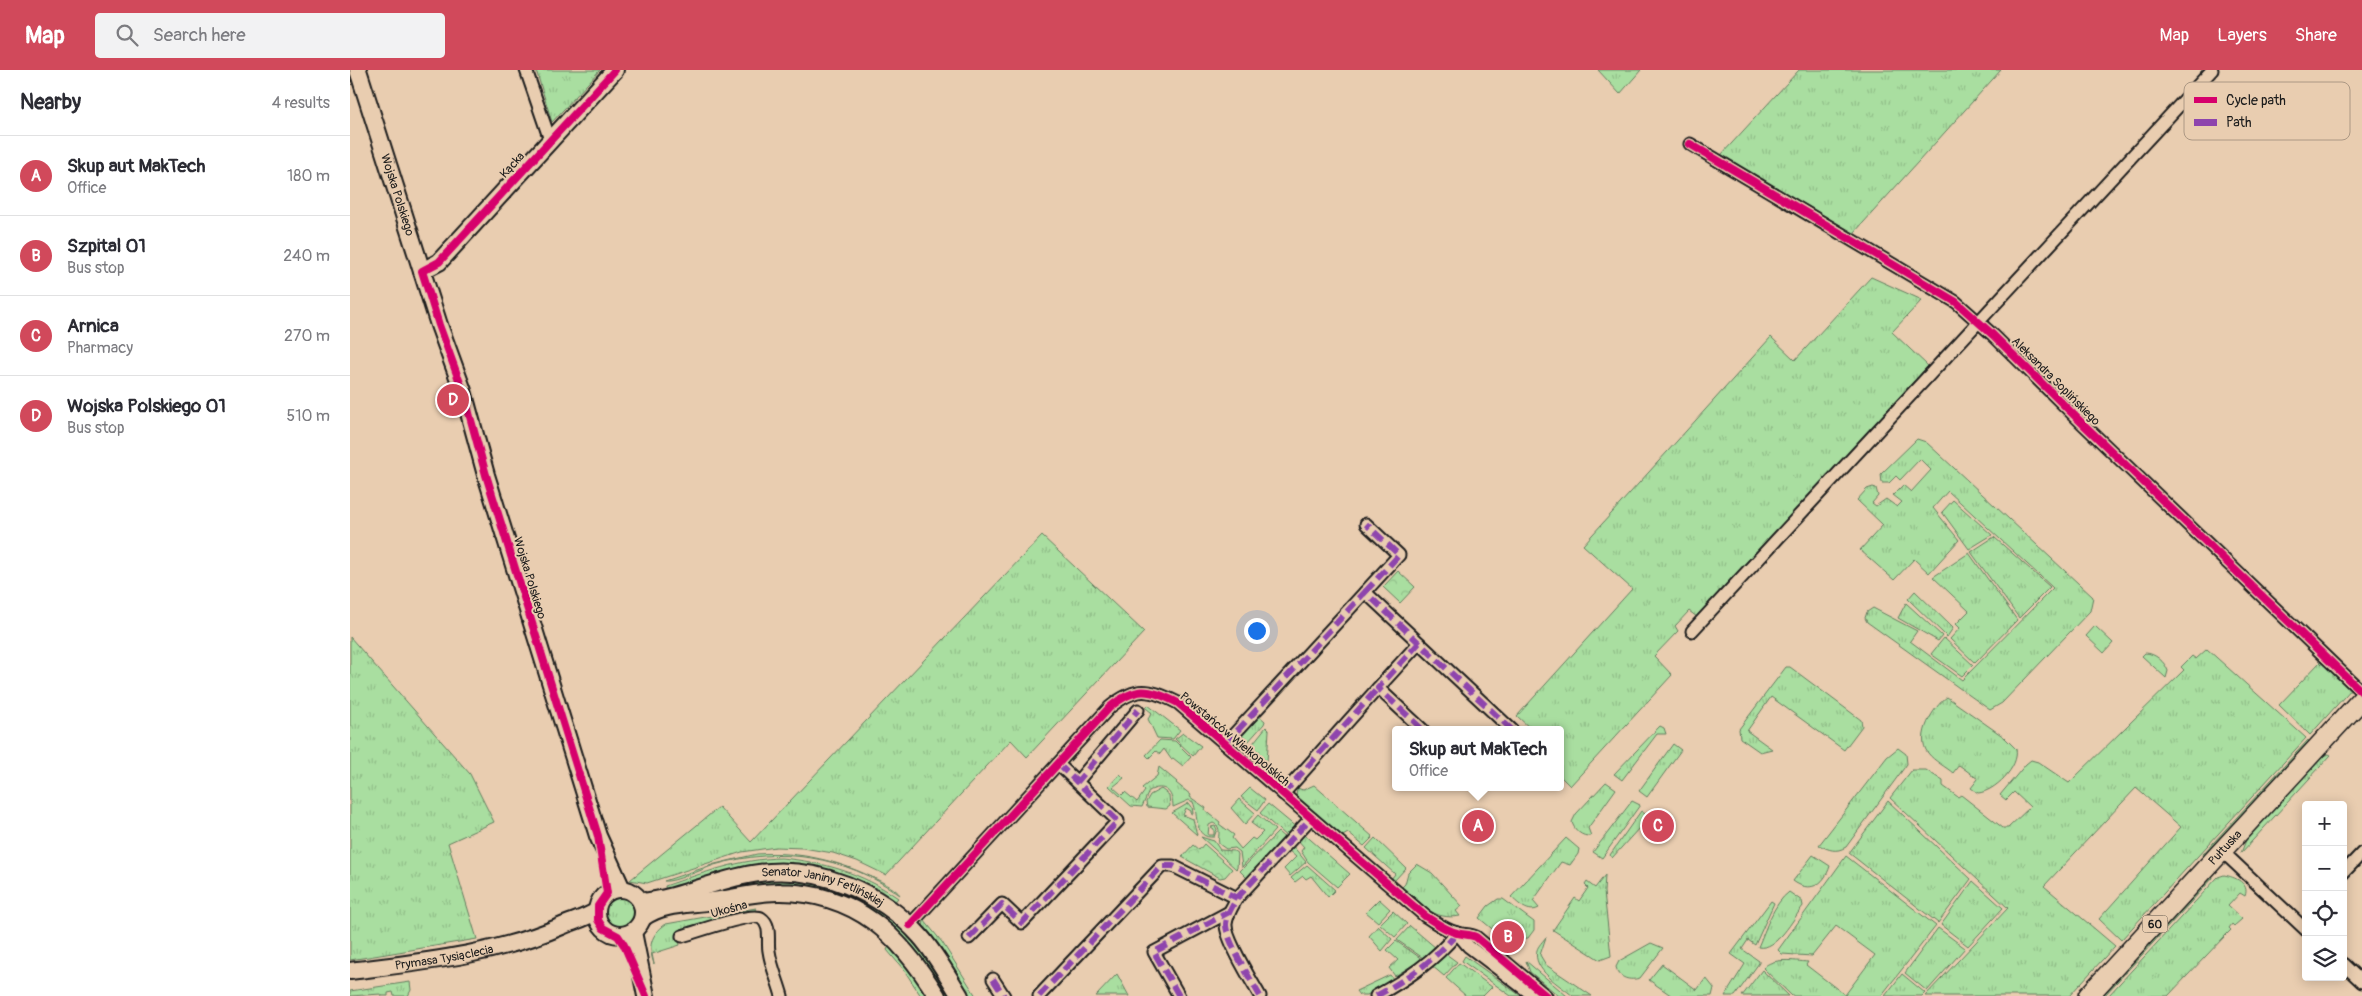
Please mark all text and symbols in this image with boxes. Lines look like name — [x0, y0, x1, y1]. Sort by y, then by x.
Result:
search box — [95, 13, 445, 58]
text: Map — [25, 21, 65, 50]
icon: search — [113, 21, 141, 49]
text: Search here — [153, 23, 246, 47]
text: Map — [2160, 24, 2189, 47]
text: Layers — [2217, 24, 2267, 47]
text: Share — [2295, 24, 2337, 47]
legend — [2184, 82, 2350, 140]
text: Nearby — [20, 89, 81, 116]
text: Cycle path — [2226, 92, 2286, 109]
text: 4 results — [272, 93, 330, 113]
text: Path — [2226, 114, 2251, 131]
street label: Kącka — [497, 149, 528, 182]
street label: Wojska Polskiego — [377, 152, 417, 238]
text: Skup aut MakTech — [67, 154, 205, 178]
text: A — [31, 166, 41, 186]
text: 180 m — [287, 166, 330, 186]
text: Office — [67, 178, 107, 198]
text: Szpital 01 — [67, 234, 146, 258]
text: B — [31, 246, 41, 266]
text: 240 m — [283, 246, 330, 266]
text: Bus stop — [67, 258, 125, 278]
text: Arnica — [67, 314, 119, 338]
text: C — [31, 326, 41, 346]
text: 270 m — [284, 326, 330, 346]
street label: Aleksandra Soplińskiego — [2008, 334, 2104, 429]
text: Pharmacy — [67, 338, 133, 358]
pin: D — [437, 381, 469, 419]
text: Wojska Polskiego 01 — [67, 394, 226, 418]
text: D — [31, 406, 41, 426]
text: 510 m — [286, 406, 330, 426]
text: Bus stop — [67, 418, 125, 438]
street label: Wojska Polskiego — [510, 535, 549, 621]
your location — [1244, 618, 1270, 644]
street label: Powstańców Wielkopolskich — [1177, 689, 1293, 790]
popup — [1392, 726, 1564, 791]
text: Skup aut MakTech — [1409, 737, 1547, 761]
text: Office — [1409, 761, 1448, 781]
map controls — [2302, 801, 2347, 981]
button: + — [2302, 801, 2347, 846]
pin: A — [1462, 807, 1494, 845]
pin: C — [1642, 807, 1674, 845]
street label: Pułtuska — [2205, 827, 2246, 869]
button: − — [2302, 846, 2347, 891]
street label: Senator Janiny Fetlińskiej — [761, 865, 887, 911]
button: locate — [2302, 891, 2347, 936]
street label: Ukośna — [709, 897, 749, 922]
road number: 60 — [2142, 916, 2168, 932]
pin: B — [1492, 918, 1524, 956]
button: layers — [2302, 936, 2347, 981]
street label: Prymasa Tysiąclecia — [394, 942, 495, 973]

